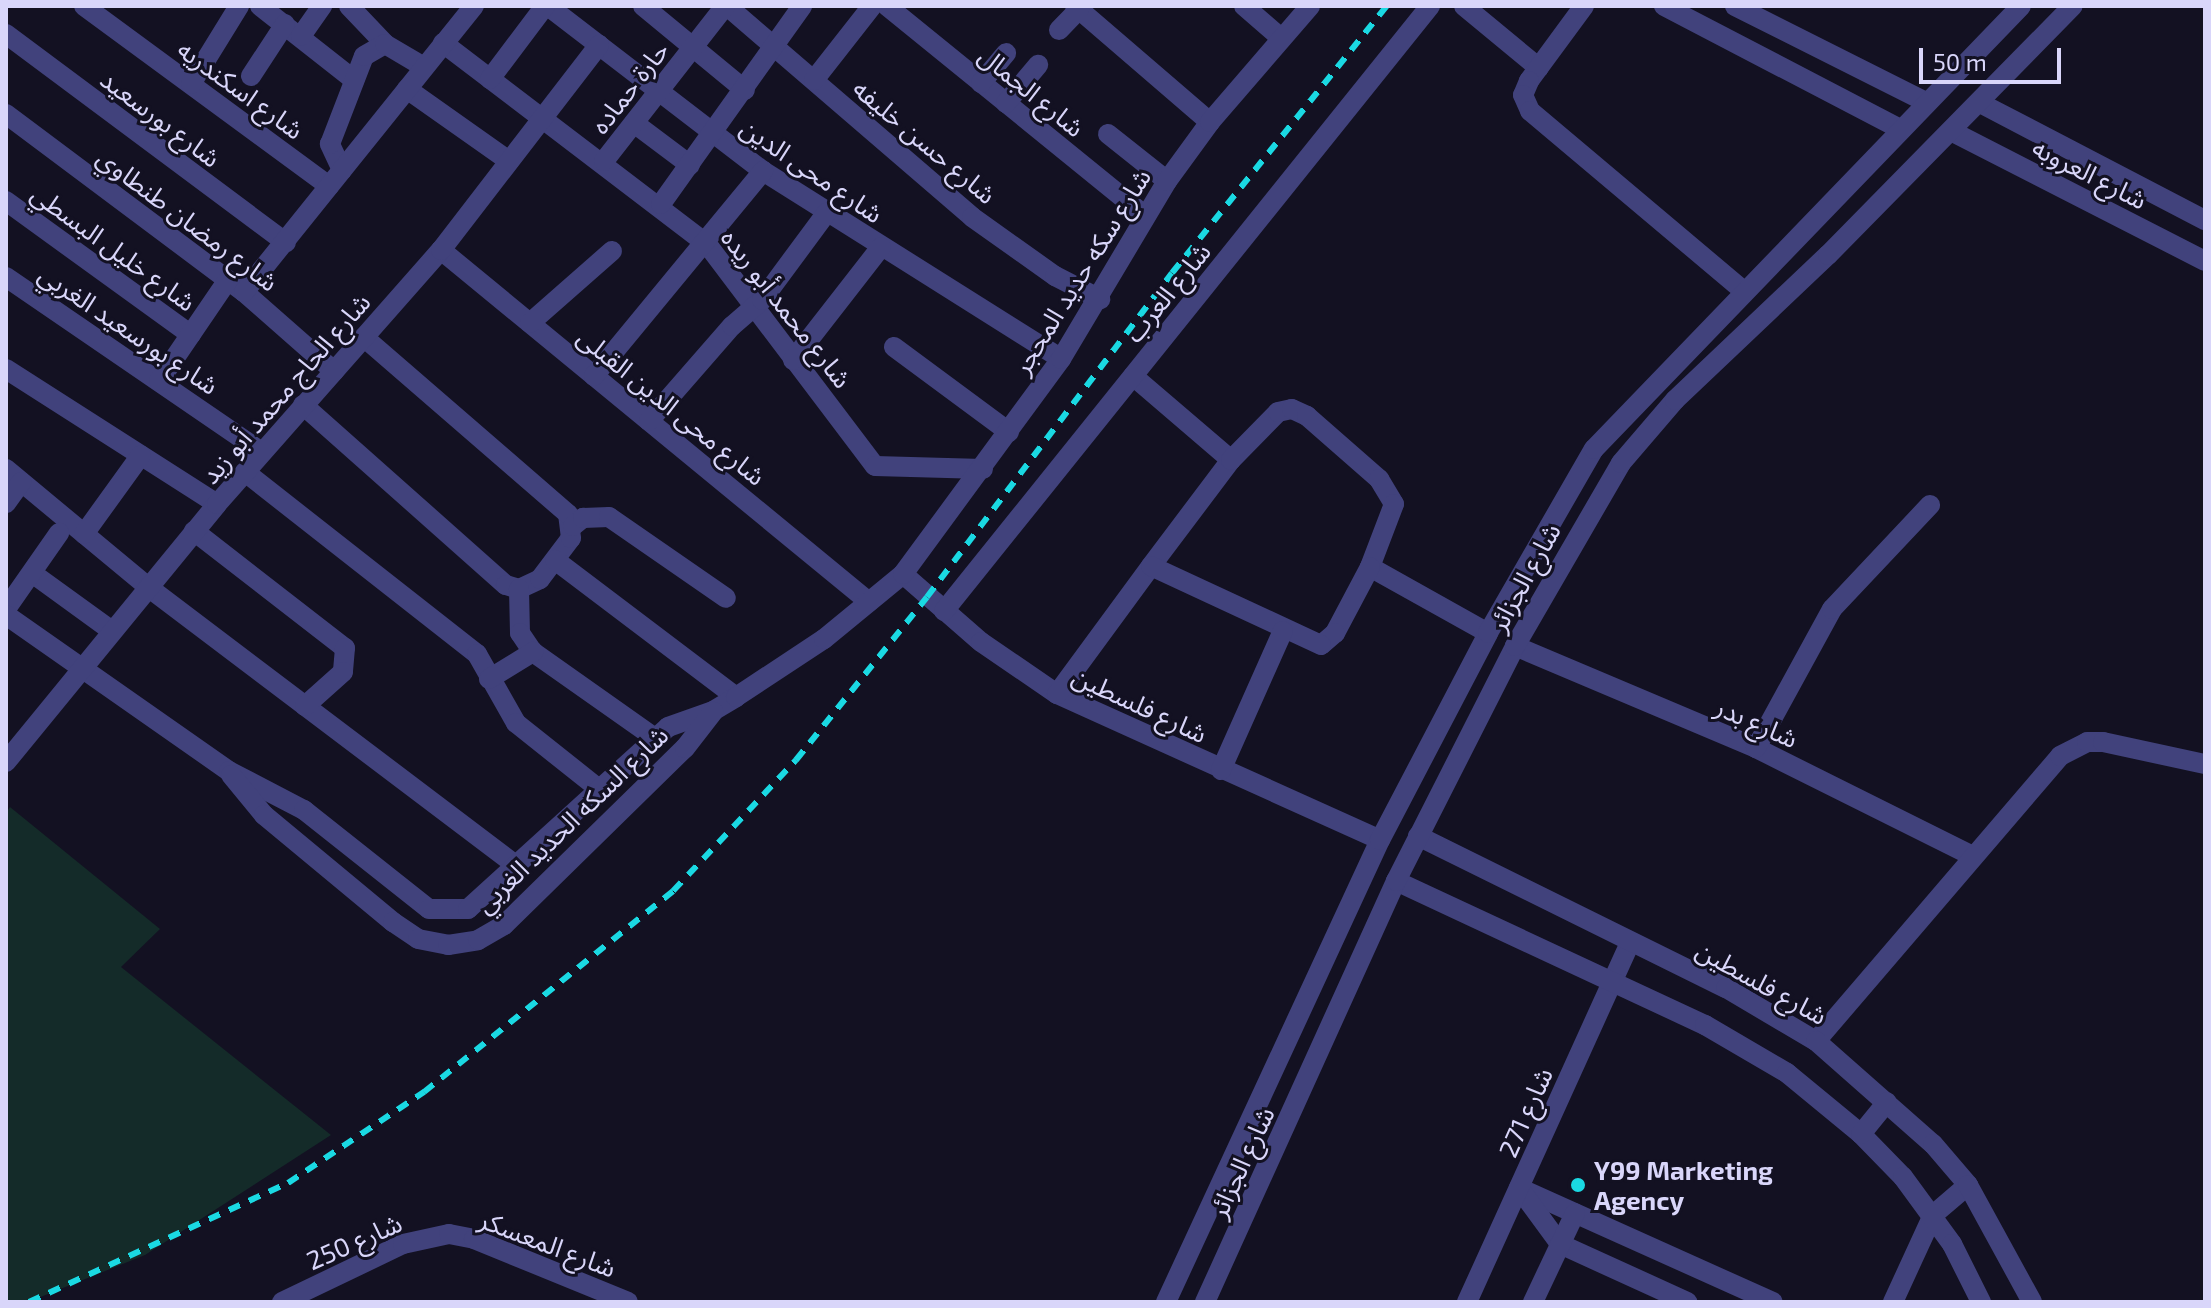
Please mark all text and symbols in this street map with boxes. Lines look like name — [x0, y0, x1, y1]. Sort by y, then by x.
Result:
scale bar — [1923, 32, 2065, 82]
street label: شارع اسكندريه — [172, 33, 310, 145]
street label: حارة حماده — [583, 35, 675, 139]
street label: شارع الجمال — [973, 39, 1091, 143]
text: 50 m — [1933, 47, 1987, 76]
street label: شارع بورسعيد — [95, 63, 227, 173]
street label: شارع حسن خليفه — [847, 72, 1003, 210]
street label: شارع محى الدين — [735, 111, 889, 229]
street label: شارع العروبه — [2027, 131, 2153, 215]
street label: شارع رمضان طنطاوي — [91, 141, 285, 297]
street label: شارع سكه حديد المحجر — [1005, 162, 1157, 380]
street label: شارع خليل البسطي — [26, 177, 202, 317]
street label: شارع محمد أبو ريده — [715, 222, 859, 394]
street label: شارع العرب — [1117, 236, 1217, 348]
street label: شارع بورسعيد الغربي — [33, 257, 225, 401]
street label: شارع الحاج محمد أبو زيد — [194, 286, 376, 490]
street label: شارع محى الدين القبلى — [572, 321, 772, 491]
street label: شارع الجزائر — [1481, 517, 1567, 637]
street label: شارع فلسطين — [1068, 659, 1212, 749]
street label: شارع بدر — [1711, 690, 1803, 754]
street label: شارع السكه الحديد الغربي — [468, 719, 674, 919]
street label: شارع فلسطين — [1691, 933, 1833, 1031]
street label: شارع 271 — [1491, 1062, 1559, 1162]
street label: شارع الجزائر — [1202, 1101, 1280, 1223]
place label: Y99 Marketing Agency — [1594, 1154, 1773, 1216]
marker: Y99 Marketing Agency — [1569, 1176, 1587, 1194]
street label: شارع المعسكر — [475, 1203, 621, 1283]
street label: شارع 250 — [302, 1206, 406, 1276]

